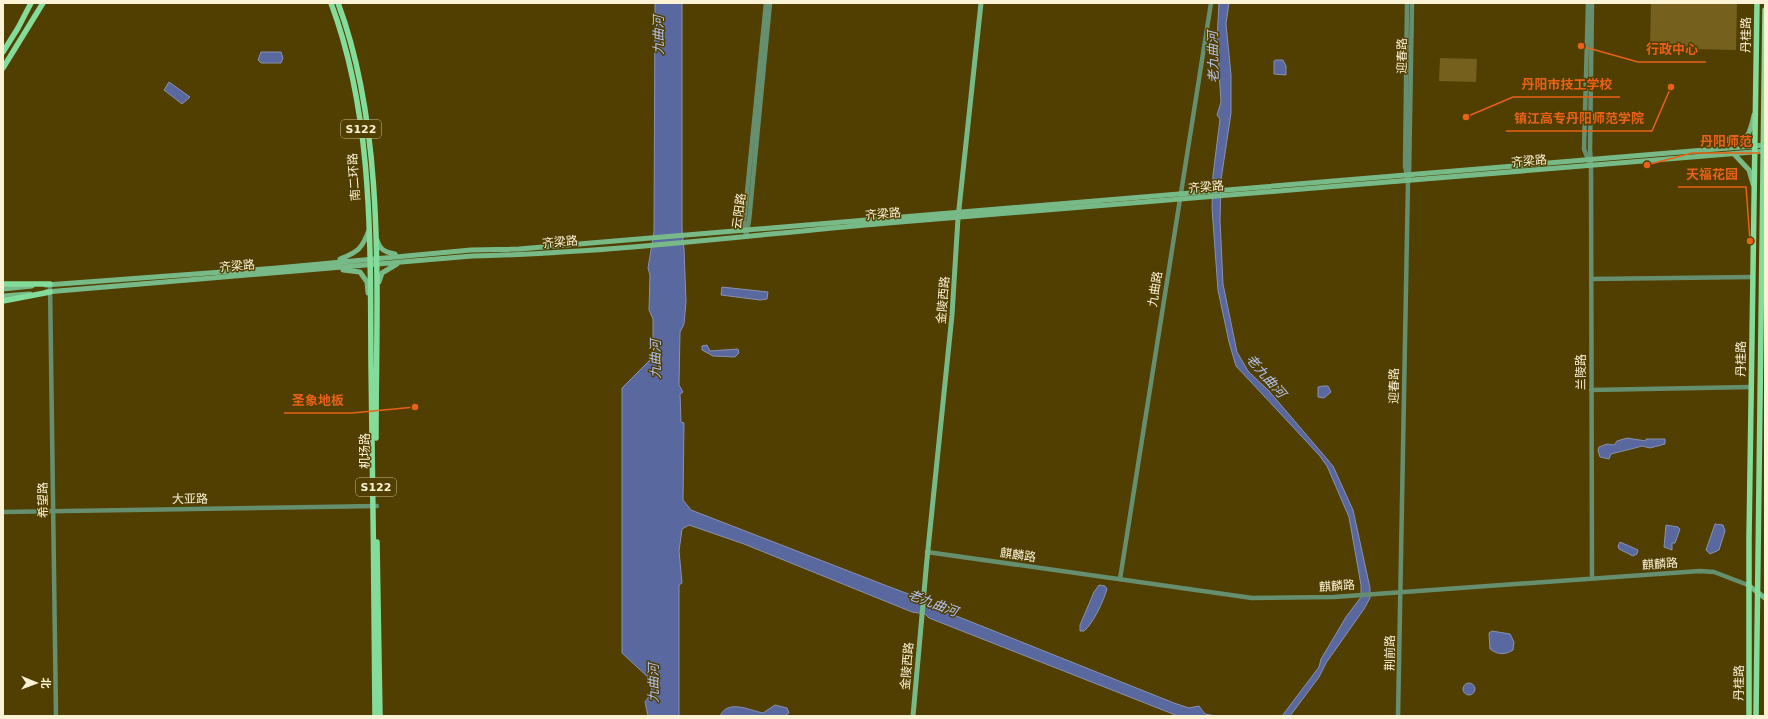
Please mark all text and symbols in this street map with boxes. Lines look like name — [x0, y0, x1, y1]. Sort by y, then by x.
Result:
water label: 九曲河 — [651, 13, 666, 55]
street label: 丹桂路 — [1739, 17, 1753, 53]
water label: 老九曲河 — [1205, 28, 1221, 83]
callout: 行政中心 — [1638, 37, 1706, 62]
street label: 迎春路 — [1395, 38, 1409, 74]
text: 行政中心 — [1646, 42, 1698, 57]
callout: 丹阳市技工学校 — [1513, 72, 1620, 97]
text: 丹阳市技工学校 — [1521, 77, 1613, 92]
callout: 镇江高专丹阳师范学院 — [1506, 106, 1652, 131]
text: 镇江高专丹阳师范学院 — [1514, 111, 1644, 126]
road number: S122 — [341, 120, 381, 138]
callout: 丹阳师范 — [1692, 128, 1760, 153]
text: 丹阳师范 — [1700, 134, 1752, 149]
street label: 齐梁路 — [1510, 152, 1548, 170]
street label: 南二环路 — [345, 153, 363, 201]
callout: 天福花园 — [1678, 162, 1746, 187]
text: 天福花园 — [1686, 167, 1738, 182]
street label: 齐梁路 — [1187, 178, 1225, 196]
street label: 云阳路 — [730, 192, 748, 230]
street label: 齐梁路 — [864, 205, 902, 223]
street label: 齐梁路 — [541, 233, 579, 251]
street label: 齐梁路 — [218, 257, 256, 275]
street label: 九曲路 — [1145, 270, 1165, 308]
street label: 金陵西路 — [934, 275, 952, 325]
water label: 九曲河 — [648, 337, 663, 379]
street label: 丹桂路 — [1734, 341, 1748, 377]
water label: 老九曲河 — [1243, 351, 1291, 403]
street label: 兰陵路 — [1574, 354, 1588, 390]
street label: 迎春路 — [1387, 368, 1401, 404]
callout: 圣象地板 — [284, 388, 352, 413]
text: 圣象地板 — [292, 393, 344, 408]
street label: 机场路 — [358, 433, 372, 469]
road number: S122 — [356, 478, 396, 496]
street label: 希望路 — [36, 482, 50, 518]
street label: 大亚路 — [172, 492, 208, 506]
street label: 麒麟路 — [999, 546, 1037, 564]
street label: 麒麟路 — [1642, 556, 1678, 572]
street label: 麒麟路 — [1319, 578, 1355, 594]
water label: 老九曲河 — [906, 587, 963, 620]
street label: 荆前路 — [1383, 635, 1397, 671]
street label: 金陵西路 — [898, 641, 916, 691]
water label: 九曲河 — [646, 661, 661, 703]
north arrow — [16, 663, 56, 703]
street label: 丹桂路 — [1732, 665, 1746, 701]
text: 北 — [39, 678, 52, 689]

